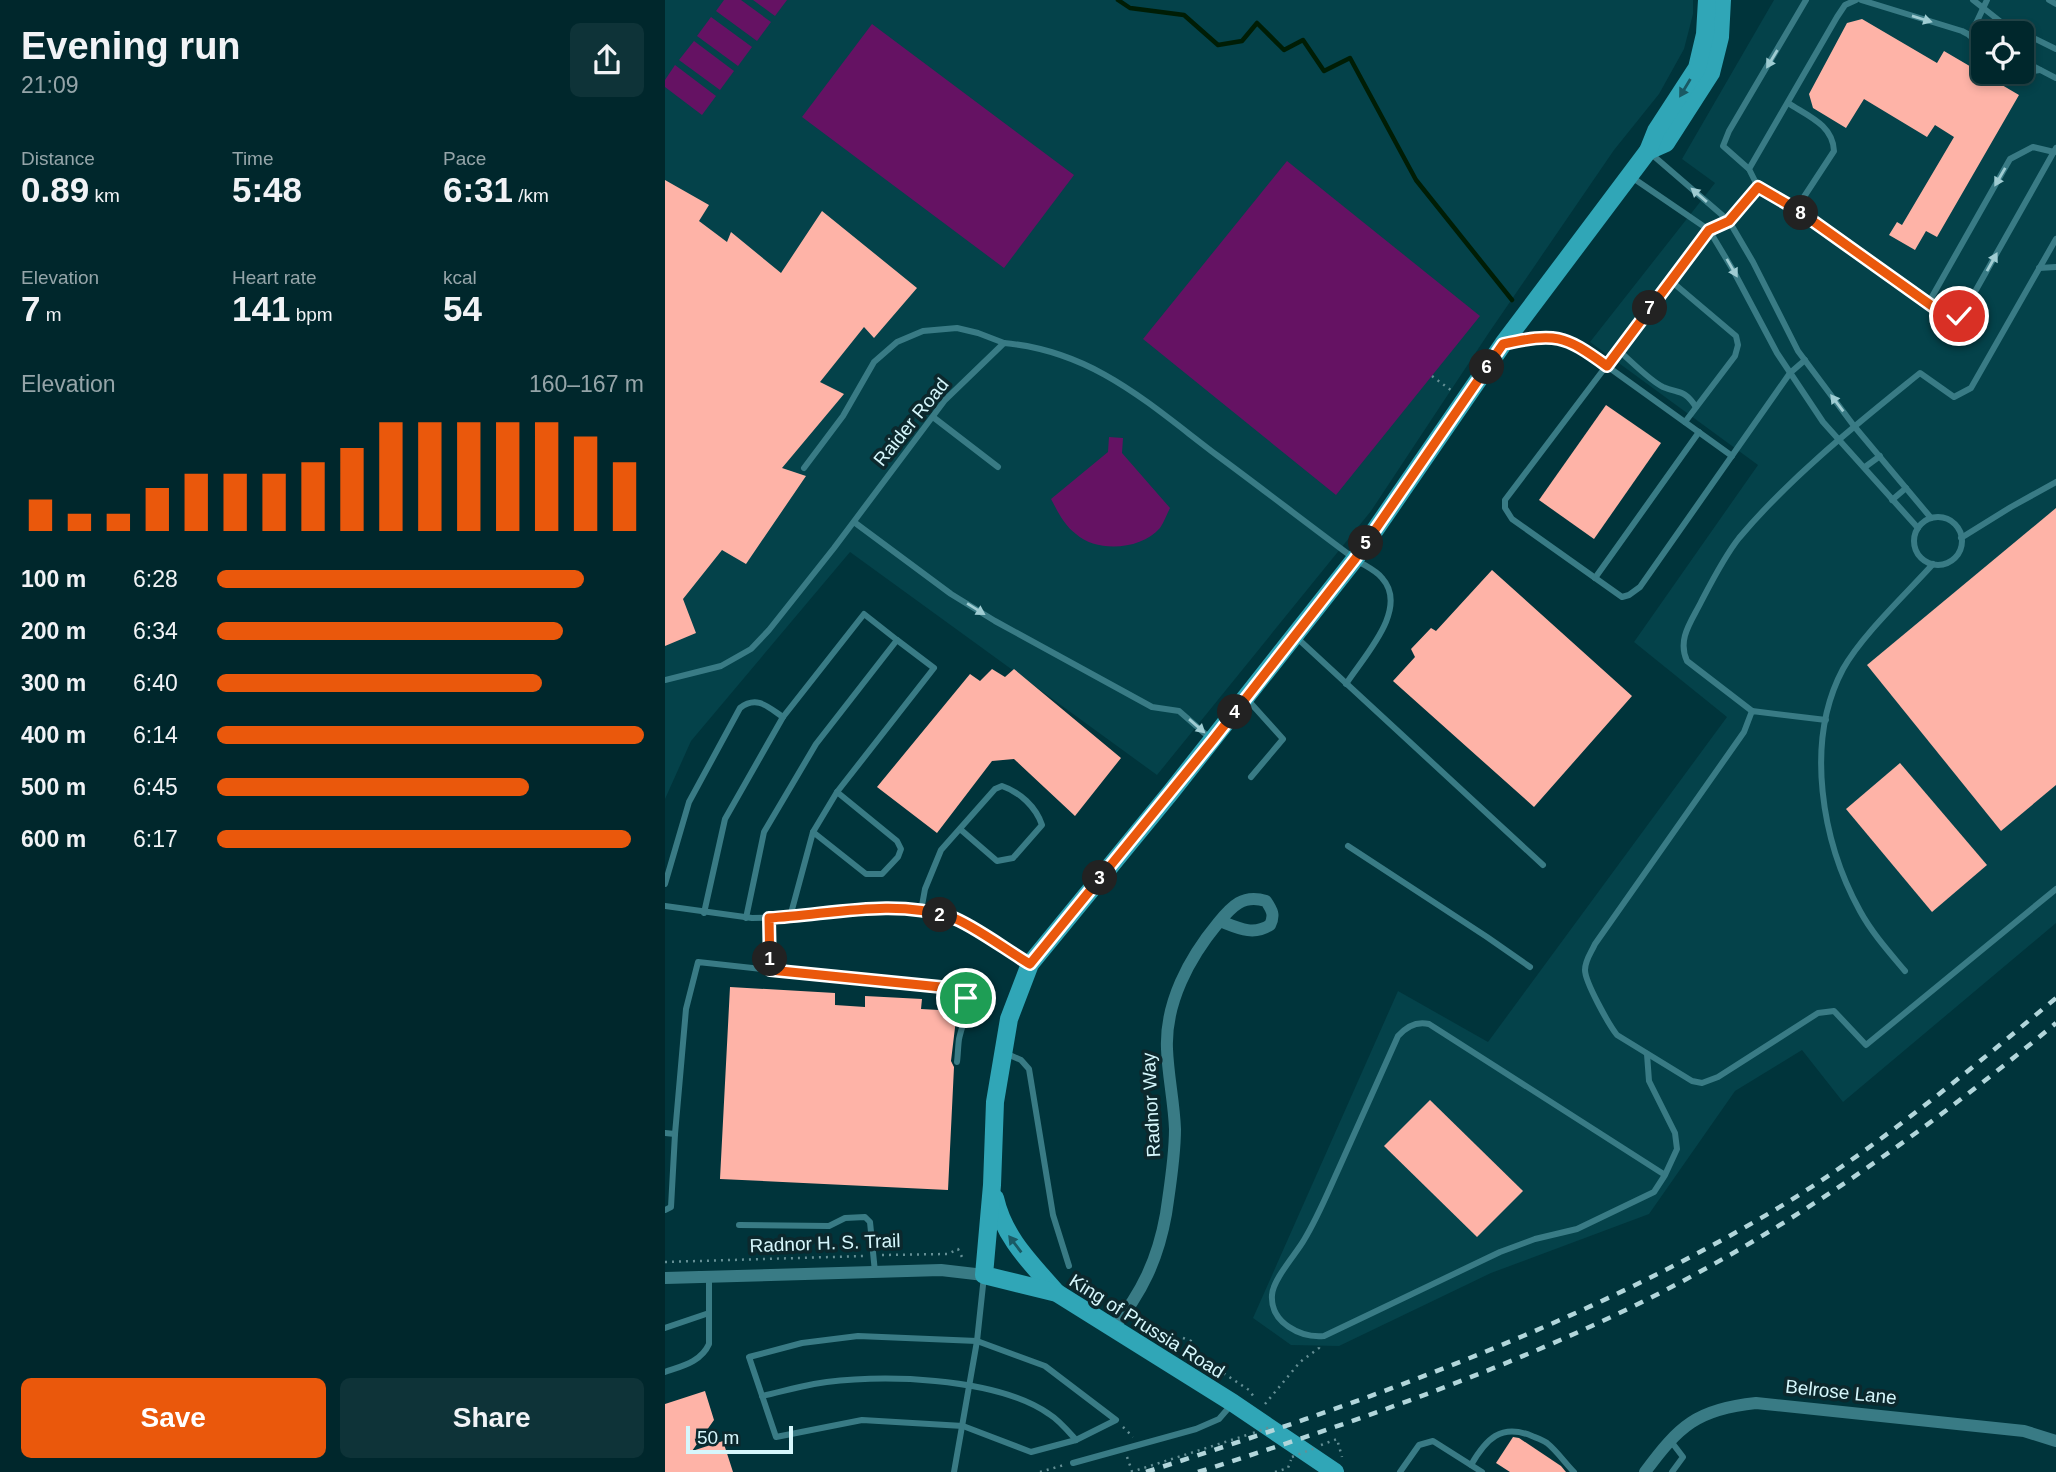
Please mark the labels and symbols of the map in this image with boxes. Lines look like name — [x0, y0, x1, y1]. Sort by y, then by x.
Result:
one-way arrow — [1912, 15, 1933, 25]
one-way arrow — [1765, 49, 1778, 68]
one-way arrow — [1679, 79, 1691, 98]
one-way arrow — [1994, 168, 2006, 187]
one-way arrow — [1690, 187, 1708, 203]
pin: 8 — [1783, 196, 1819, 230]
one-way arrow — [1986, 252, 1998, 272]
one-way arrow — [1725, 258, 1737, 278]
pin — [1929, 286, 1989, 346]
pin: 7 — [1633, 290, 1667, 326]
pin: 6 — [1469, 350, 1505, 384]
street label: Raider Road — [869, 374, 953, 470]
one-way arrow — [1830, 394, 1844, 412]
pin: 5 — [1349, 526, 1383, 560]
one-way arrow — [966, 603, 985, 616]
pin: 4 — [1217, 694, 1253, 730]
one-way arrow — [1188, 718, 1205, 733]
pin: 3 — [1083, 860, 1117, 896]
pin: 2 — [923, 898, 957, 932]
pin: 1 — [753, 942, 787, 976]
pin — [936, 968, 996, 1028]
street label: Radnor Way — [1138, 1052, 1164, 1158]
street label: Radnor H. S. Trail — [749, 1230, 901, 1256]
one-way arrow — [1008, 1235, 1022, 1253]
street label: King of Prussia Road — [1066, 1270, 1228, 1382]
street label: Belrose Lane — [1784, 1376, 1898, 1408]
scale bar — [686, 1423, 793, 1455]

